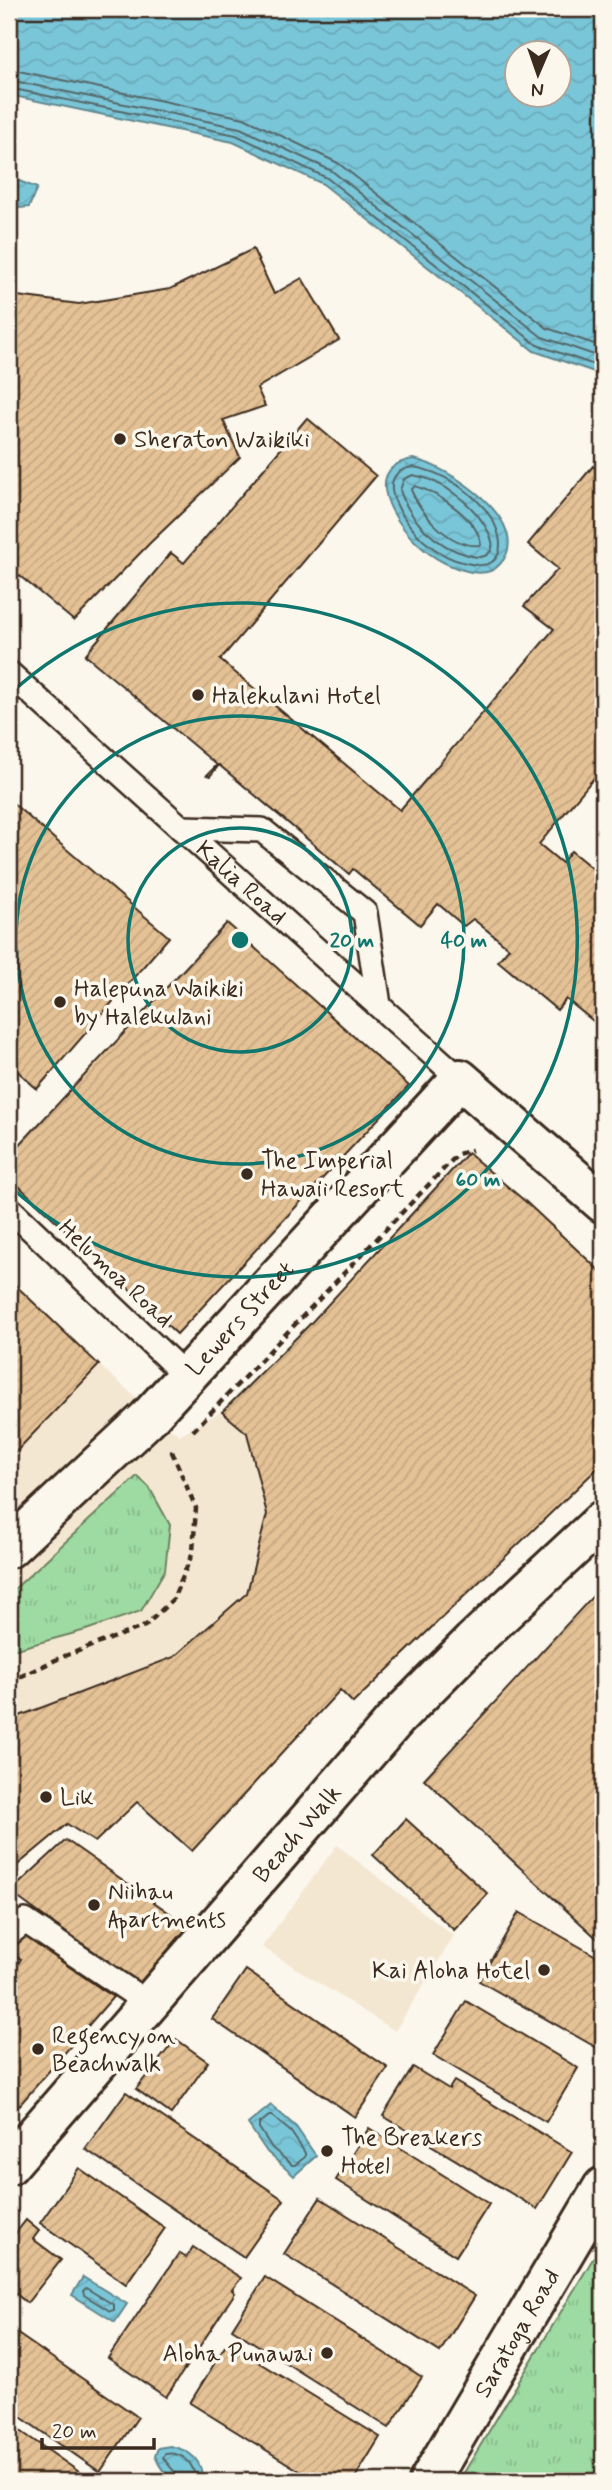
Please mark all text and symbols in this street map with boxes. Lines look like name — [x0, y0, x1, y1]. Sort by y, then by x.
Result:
north arrow — [504, 38, 574, 108]
text: N — [531, 77, 544, 102]
place label: Sheraton Waikiki — [134, 425, 310, 456]
marker: Sheraton Waikiki — [112, 431, 128, 447]
place label: Halekulani Hotel — [212, 681, 381, 712]
marker: Halekulani Hotel — [190, 687, 206, 703]
street label: Kalia Road — [188, 834, 293, 933]
text: 20 m — [330, 927, 375, 955]
text: 40 m — [441, 927, 488, 955]
centre of rings — [228, 928, 252, 952]
place label: Halepuna Waikiki by Halekulani — [74, 974, 244, 1033]
marker: Halepuna Waikiki by Halekulani — [52, 994, 68, 1010]
place label: The Imperial Hawaii Resort — [261, 1146, 404, 1205]
marker: The Imperial Hawaii Resort — [239, 1166, 255, 1182]
text: 60 m — [455, 1166, 501, 1194]
street label: Helumoa Road — [51, 1213, 179, 1335]
street label: Lewers Street — [180, 1255, 302, 1383]
street label: Beach Walk — [247, 1779, 349, 1890]
place label: Lik — [60, 1783, 94, 1814]
marker: Lik — [38, 1789, 54, 1805]
place label: Niihau Apartments — [108, 1877, 226, 1939]
marker: Niihau Apartments — [86, 1897, 102, 1913]
place label: Kai Aloha Hotel — [372, 1956, 530, 1987]
marker: Kai Aloha Hotel — [536, 1962, 552, 1978]
place label: Regency on Beachwalk — [52, 2021, 176, 2080]
marker: Regency on Beachwalk — [30, 2041, 46, 2057]
place label: The Breakers Hotel — [341, 2123, 483, 2182]
marker: The Breakers Hotel — [319, 2143, 335, 2159]
street label: Saratoga Road — [468, 2264, 568, 2404]
place label: Aloha Punawai — [162, 2339, 313, 2370]
marker: Aloha Punawai — [319, 2345, 335, 2361]
scale bar — [42, 2406, 154, 2450]
text: 20 m — [52, 2418, 97, 2446]

